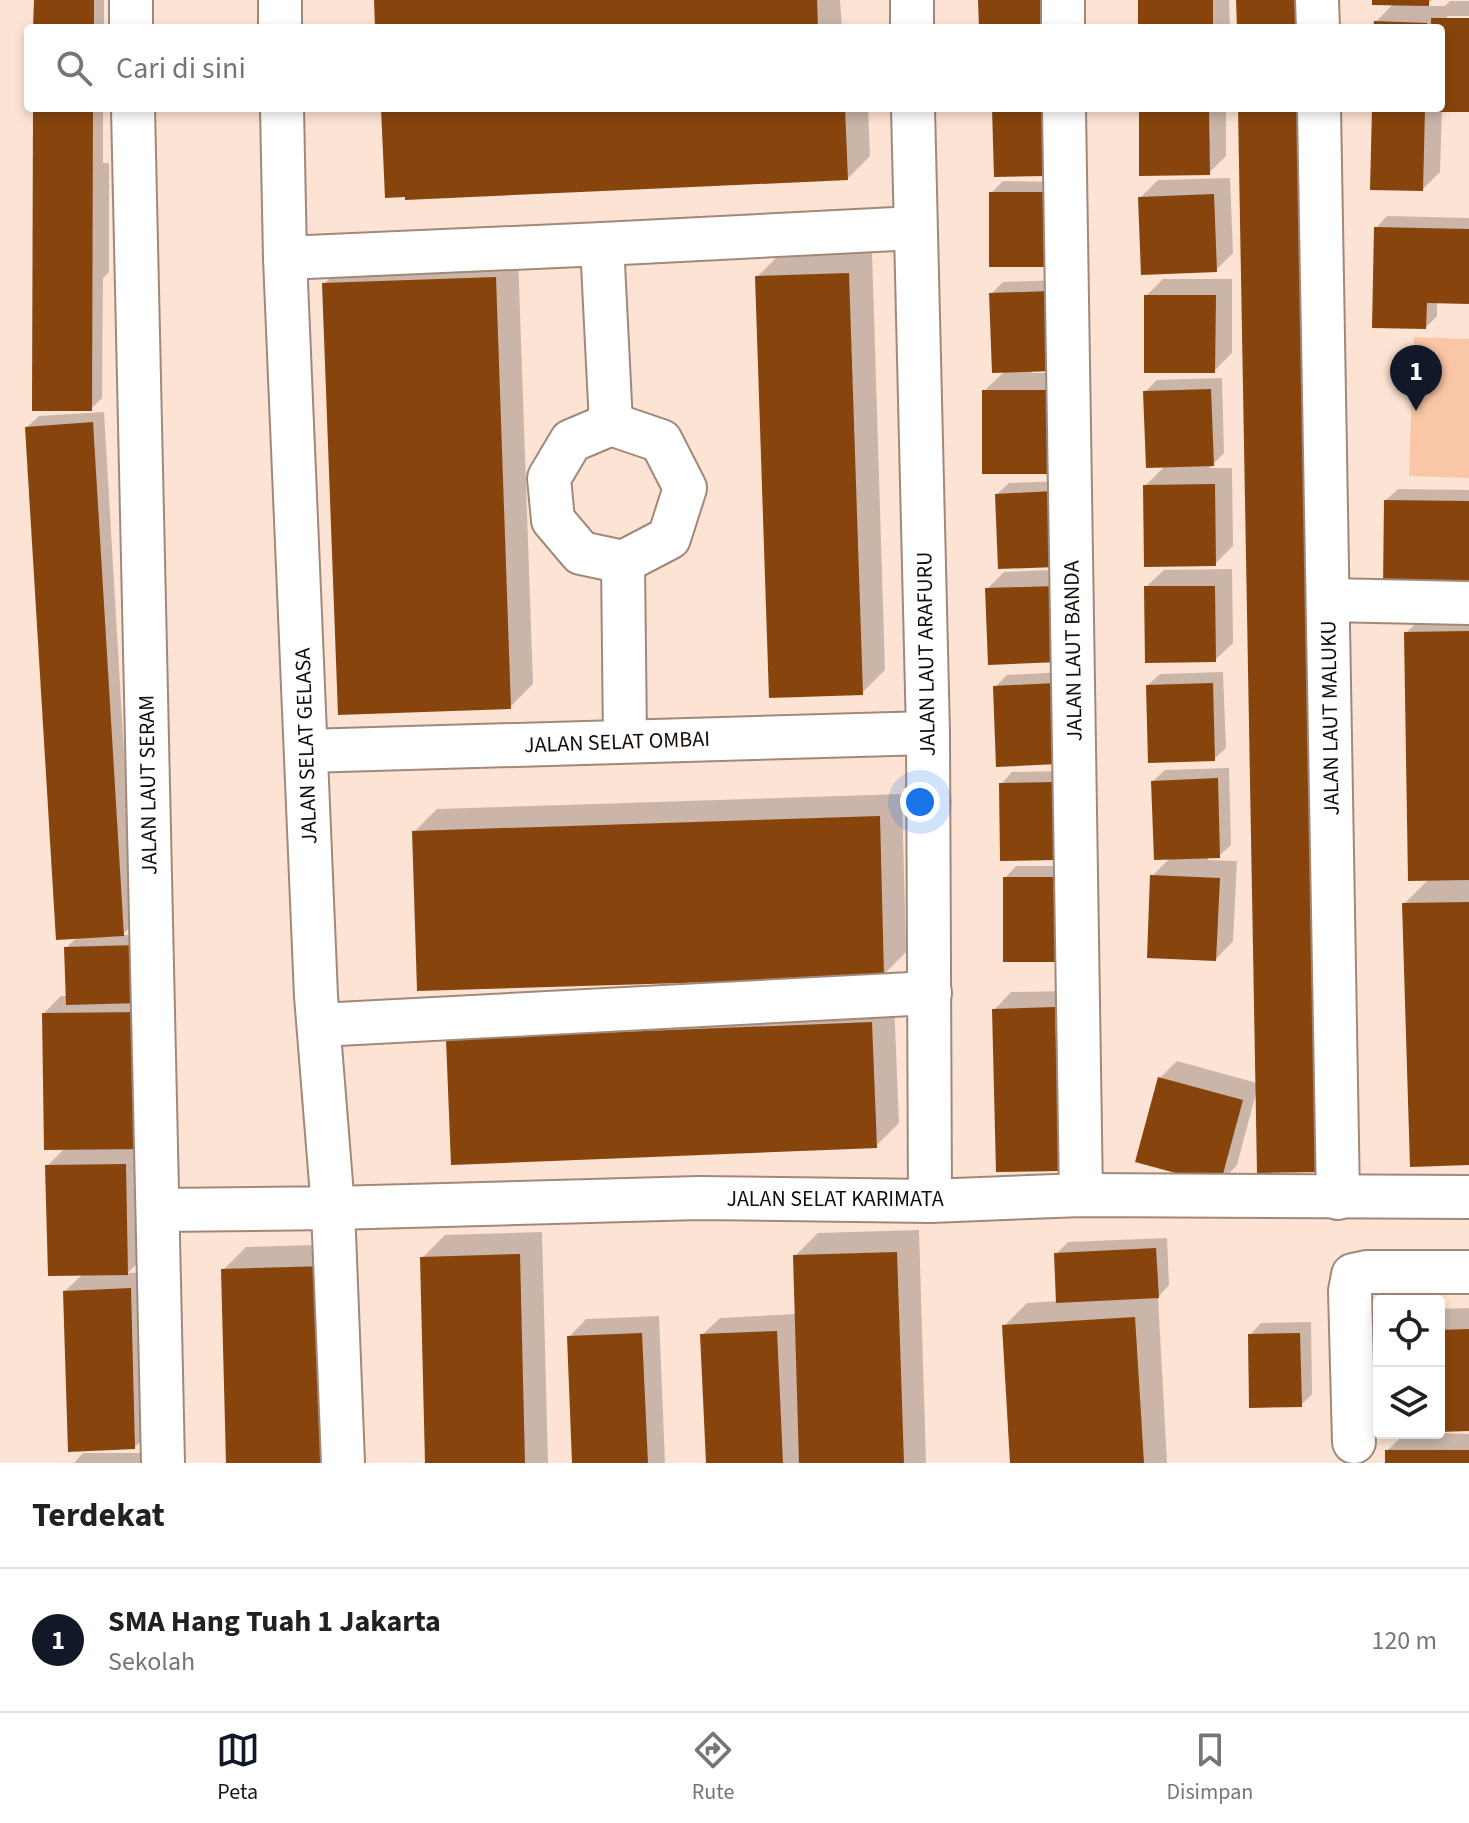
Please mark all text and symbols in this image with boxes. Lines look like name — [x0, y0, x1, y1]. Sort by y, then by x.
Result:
search box — [24, 24, 1445, 112]
icon: search — [52, 46, 96, 90]
text: Cari di sini — [116, 47, 246, 90]
pin: 1 — [1390, 345, 1442, 411]
street label: JALAN LAUT ARAFURU — [908, 551, 944, 757]
street label: JALAN LAUT BANDA — [1055, 560, 1091, 742]
street label: JALAN LAUT MALUKU — [1312, 620, 1348, 816]
street label: JALAN SELAT GELASA — [287, 647, 325, 845]
street label: JALAN LAUT SERAM — [130, 695, 166, 875]
street label: JALAN SELAT OMBAI — [523, 723, 711, 761]
your location — [900, 782, 940, 822]
street label: JALAN SELAT KARIMATA — [726, 1183, 944, 1215]
map controls — [1373, 1295, 1445, 1439]
button: locate — [1373, 1295, 1445, 1367]
button: layers — [1373, 1367, 1445, 1439]
text: Terdekat — [32, 1491, 165, 1540]
text: SMA Hang Tuah 1 Jakarta — [108, 1600, 441, 1643]
text: 1 — [51, 1622, 65, 1659]
text: 120 m — [1371, 1622, 1437, 1659]
text: Sekolah — [108, 1643, 195, 1680]
tab: Peta — [216, 1728, 260, 1808]
tab: Rute — [691, 1728, 735, 1808]
tab: Disimpan — [1166, 1728, 1253, 1808]

